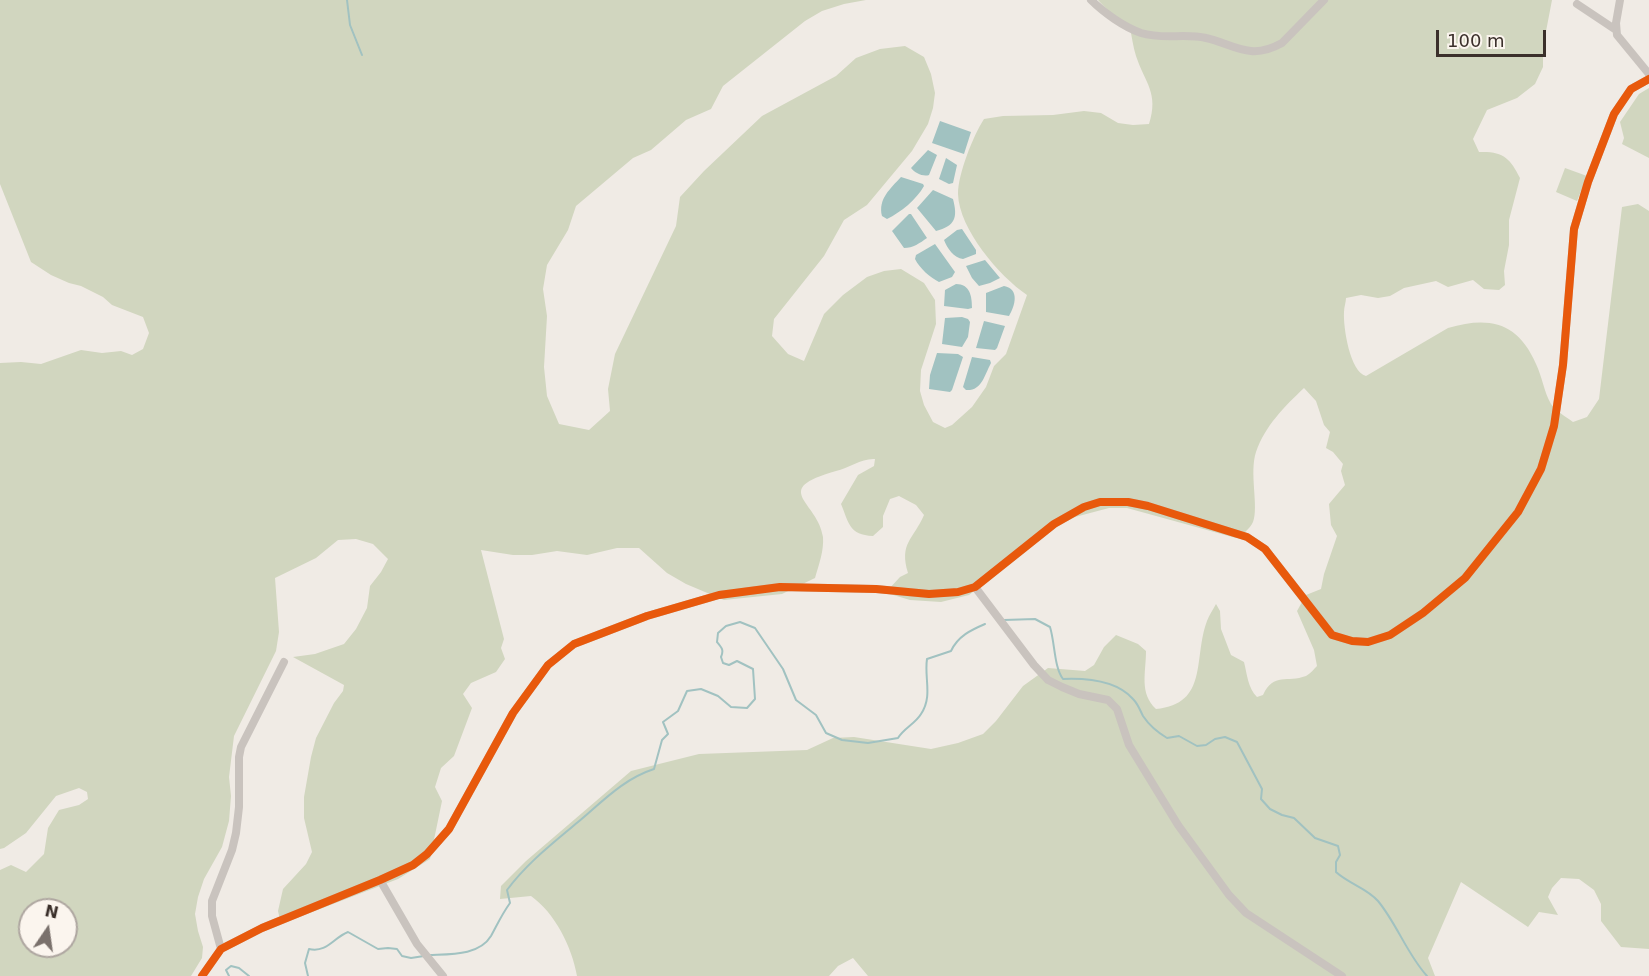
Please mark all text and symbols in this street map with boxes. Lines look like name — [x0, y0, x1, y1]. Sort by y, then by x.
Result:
scale bar — [1439, 18, 1548, 56]
text: 100 m — [1447, 30, 1505, 51]
north arrow — [18, 898, 78, 958]
text: N — [43, 901, 60, 923]

